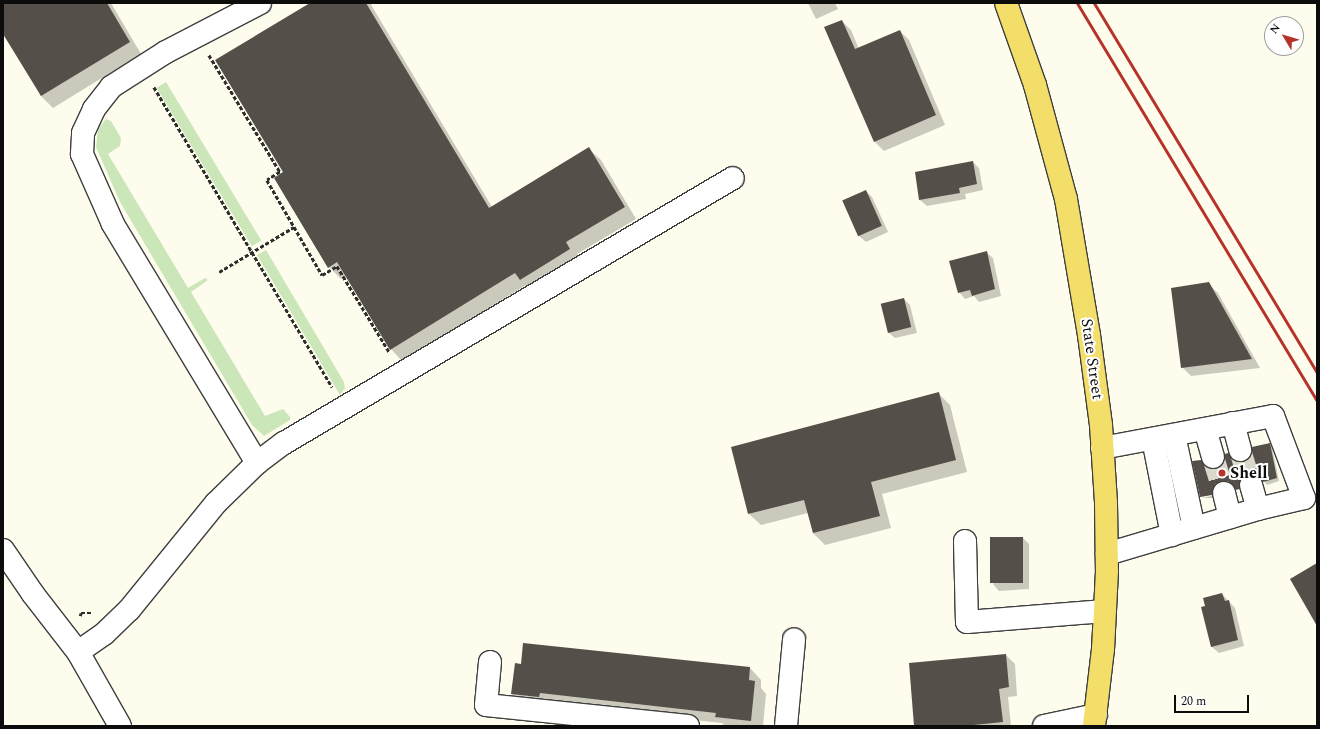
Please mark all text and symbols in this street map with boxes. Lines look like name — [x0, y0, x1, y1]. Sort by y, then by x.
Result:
north arrow — [1264, 16, 1304, 56]
text: N — [1265, 20, 1284, 38]
street label: State Street — [1077, 317, 1107, 401]
place label: Shell — [1230, 463, 1267, 483]
marker: Shell — [1217, 468, 1227, 478]
scale bar — [1176, 687, 1251, 713]
text: 20 m — [1181, 692, 1206, 711]

